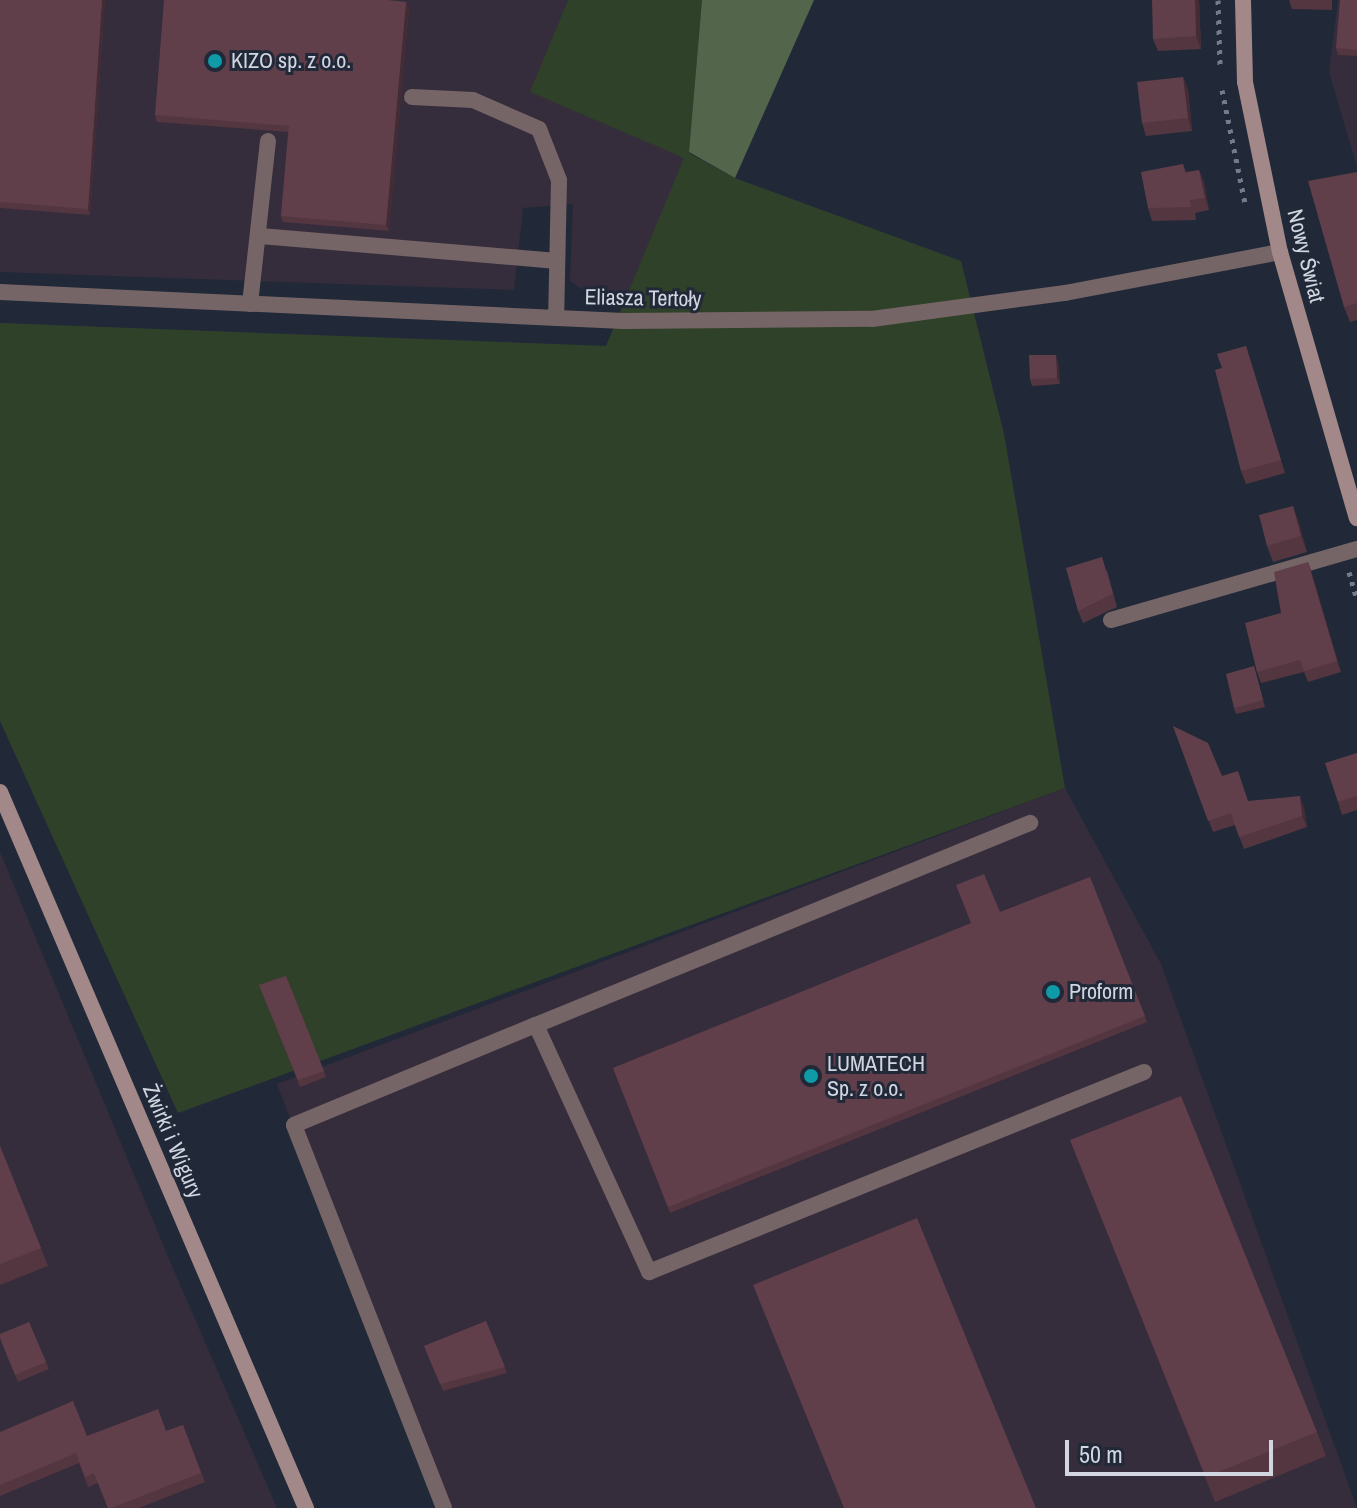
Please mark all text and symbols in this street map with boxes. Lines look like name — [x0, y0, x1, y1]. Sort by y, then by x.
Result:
place label: KIZO sp. z o.o. — [231, 48, 351, 74]
marker: KIZO sp. z o.o. — [206, 52, 224, 70]
street label: Nowy Świat — [1282, 207, 1330, 305]
street label: Eliasza Tertoły — [584, 284, 702, 312]
place label: Proform — [1069, 979, 1133, 1005]
marker: Proform — [1044, 983, 1062, 1001]
place label: LUMATECH Sp. z o.o. — [827, 1050, 925, 1102]
marker: LUMATECH Sp. z o.o. — [802, 1067, 820, 1085]
street label: Żwirki i Wigury — [137, 1080, 209, 1202]
scale bar — [1069, 1424, 1277, 1474]
text: 50 m — [1079, 1438, 1123, 1470]

